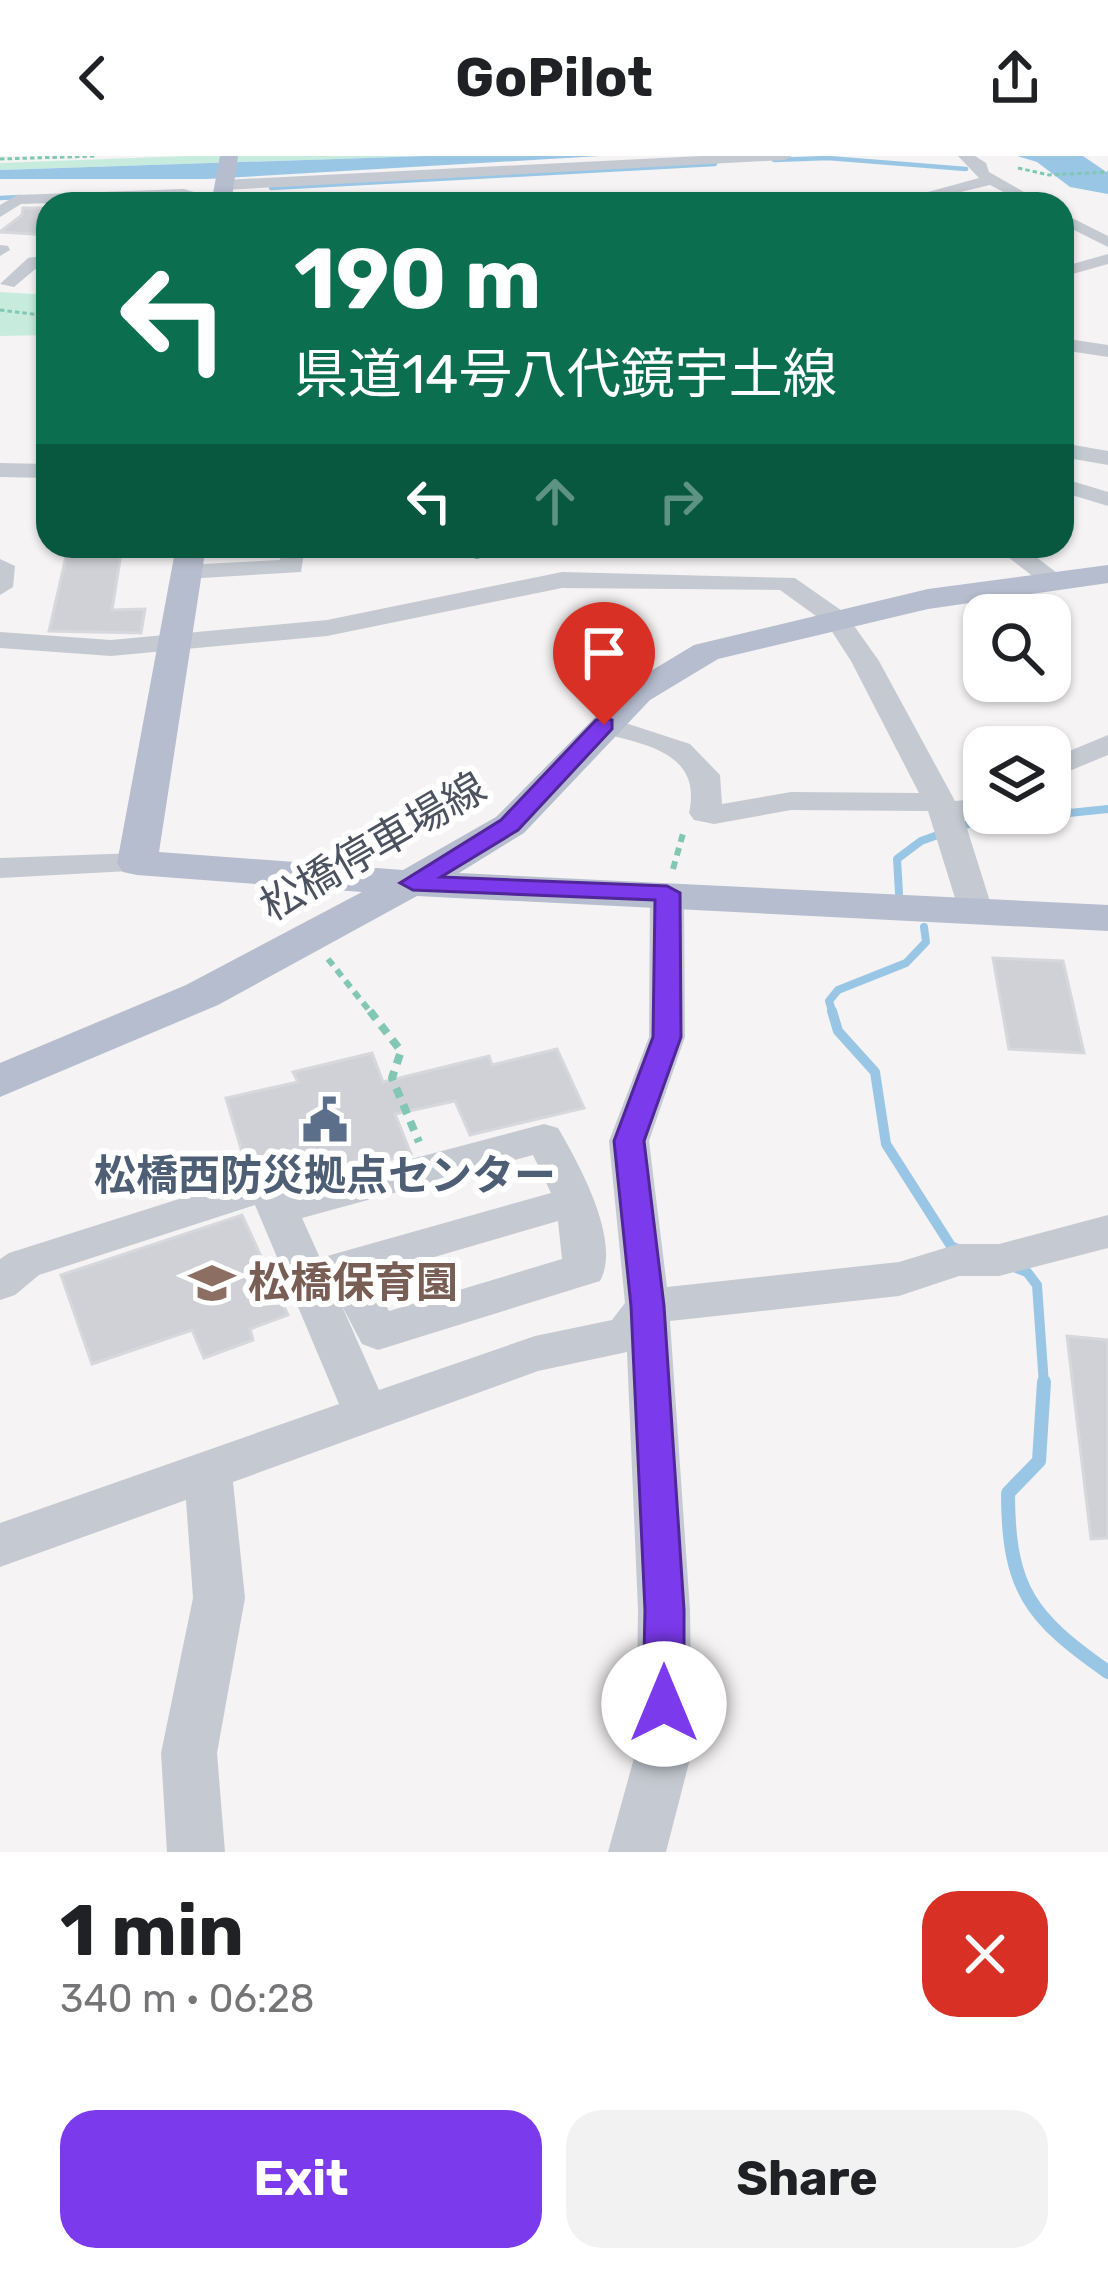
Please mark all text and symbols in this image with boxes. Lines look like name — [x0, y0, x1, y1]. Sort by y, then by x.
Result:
icon: back — [60, 45, 126, 111]
icon: share — [982, 45, 1048, 111]
text: GoPilot — [455, 46, 653, 110]
text: 190 m — [294, 229, 542, 329]
icon: left — [96, 240, 252, 396]
text: 県道14号八代鏡宇土線 — [294, 343, 837, 407]
icon: left — [396, 468, 462, 534]
icon: ahead — [522, 468, 588, 534]
icon: right — [648, 468, 714, 534]
map controls — [963, 594, 1071, 834]
button: search — [963, 594, 1071, 702]
pin — [553, 602, 655, 725]
icon: arrive — [571, 620, 637, 686]
button: layers — [963, 726, 1071, 834]
street label: 松橋停車場線 — [251, 762, 495, 932]
public building icon: 松橋西防災拠点センター — [300, 1095, 350, 1145]
place label: 松橋西防災拠点センター — [94, 1151, 556, 1201]
school or university icon: 松橋保育園 — [187, 1258, 237, 1308]
place label: 松橋保育園 — [248, 1258, 458, 1308]
position arrow — [601, 1641, 727, 1767]
text: 1 min — [60, 1888, 244, 1973]
button: close — [922, 1891, 1048, 2017]
text: 340 m · 06:28 — [60, 1976, 315, 2022]
button: Exit — [60, 2110, 542, 2248]
button: Share — [566, 2110, 1048, 2248]

